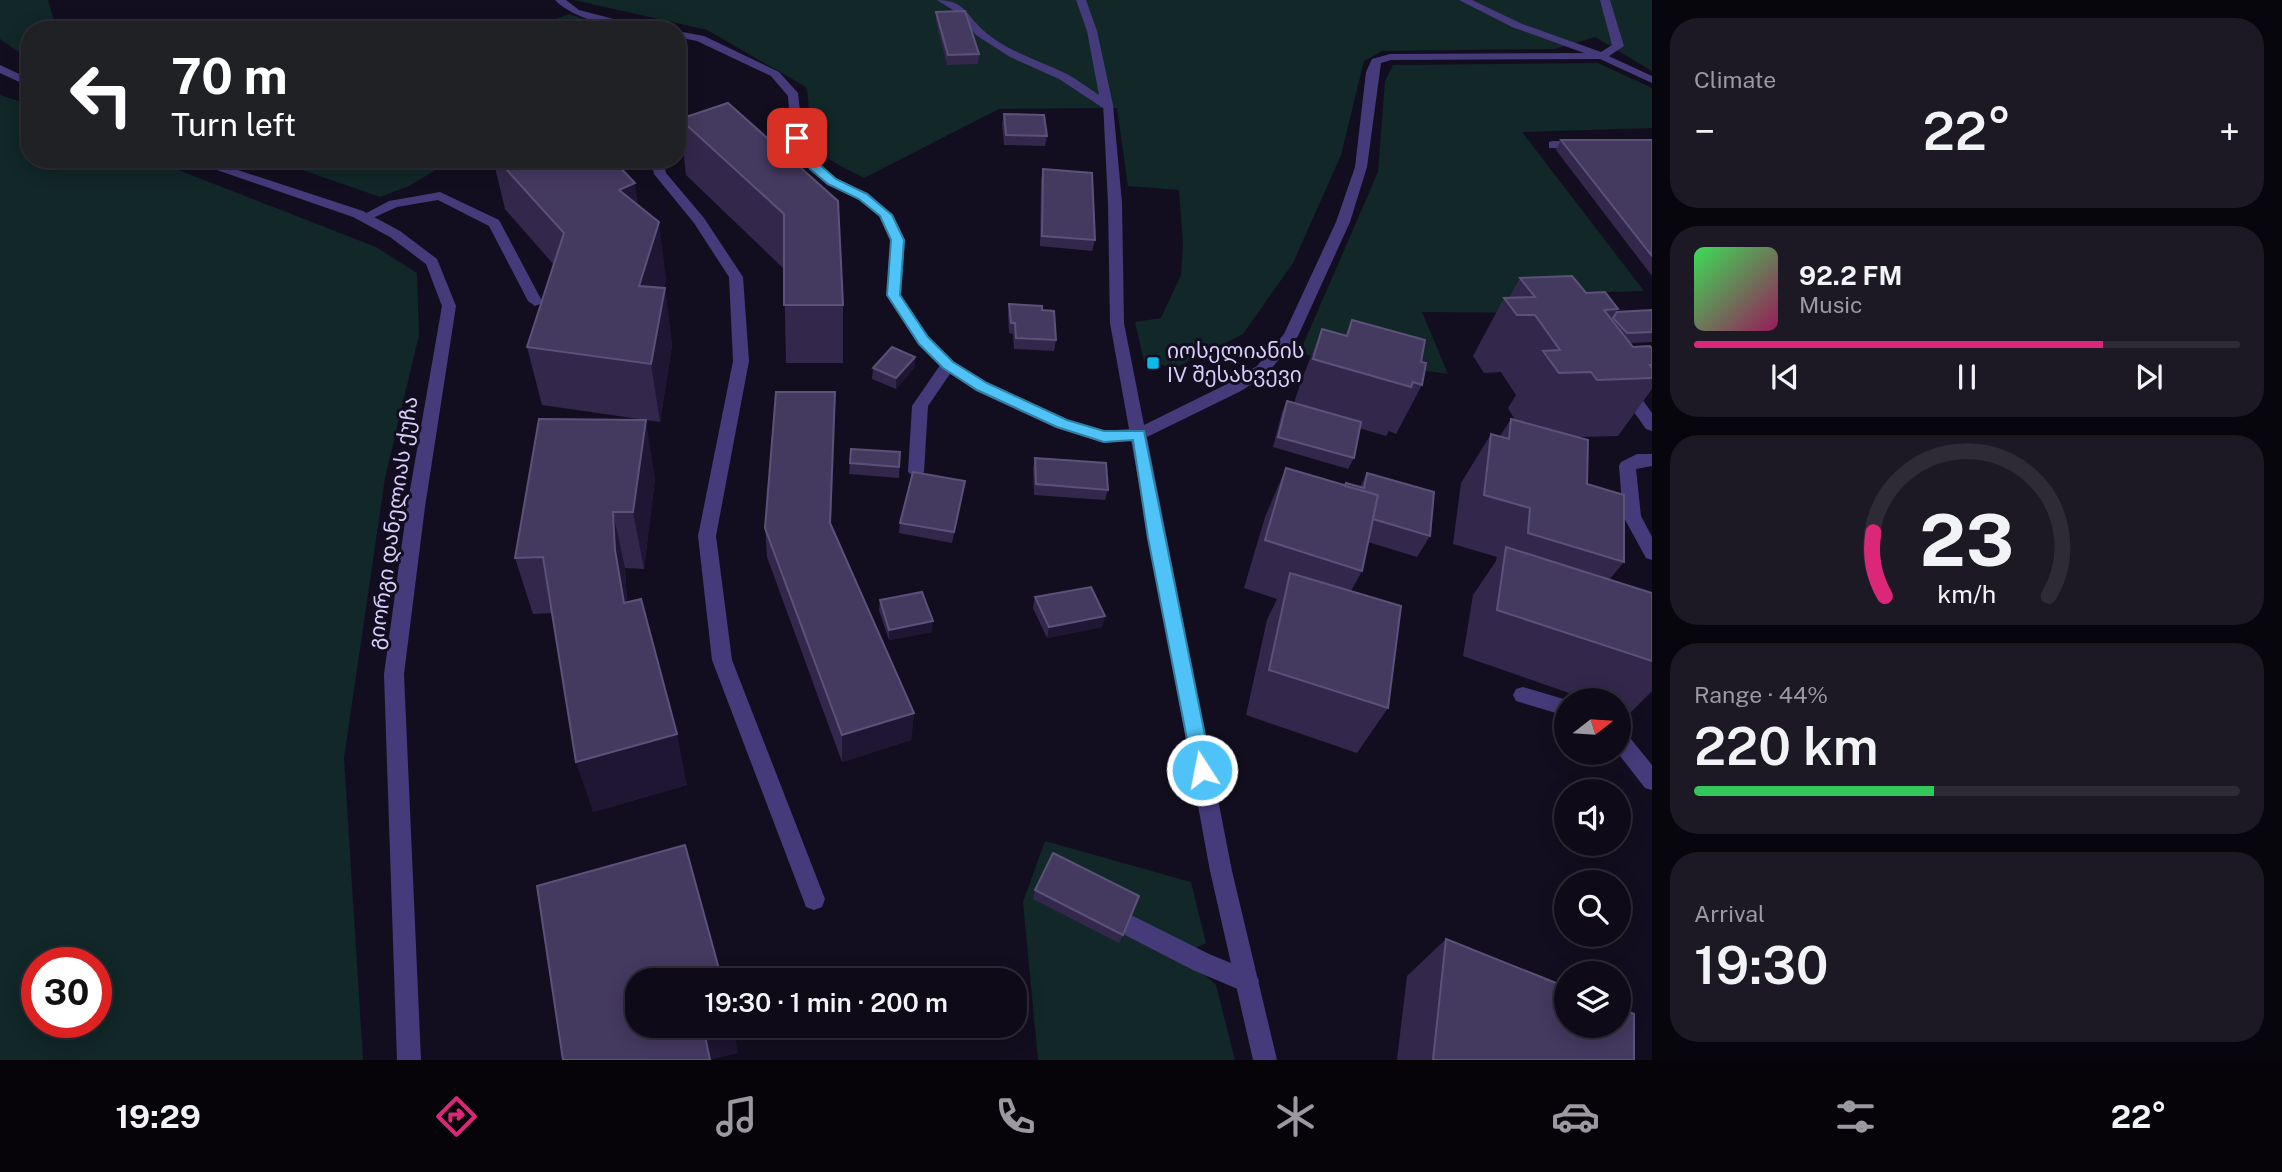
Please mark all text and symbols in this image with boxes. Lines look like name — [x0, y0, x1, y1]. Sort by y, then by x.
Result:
text: 70 m — [171, 47, 288, 105]
icon: left — [56, 49, 147, 140]
text: Climate — [1694, 66, 1776, 93]
text: 22° — [1923, 101, 2011, 162]
text: Turn left — [171, 106, 296, 143]
pin — [767, 108, 827, 168]
text: − — [1694, 109, 1715, 154]
text: + — [2219, 109, 2240, 154]
icon: arrive — [778, 119, 816, 157]
text: 92.2 FM — [1799, 260, 1902, 291]
text: Music — [1799, 291, 1863, 318]
place label: იოსელიანის IV შესახვევი — [1167, 338, 1305, 387]
marker: იოსელიანის IV შესახვევი — [1145, 355, 1161, 371]
icon: previous — [1766, 358, 1804, 396]
icon: pause — [1948, 358, 1986, 396]
icon: next — [2130, 358, 2168, 396]
street label: გიორგი დანელიას ქუჩა — [362, 395, 424, 651]
text: 23 — [1920, 497, 2014, 582]
text: km/h — [1938, 579, 1996, 609]
text: Range · 44% — [1694, 681, 1828, 708]
north arrow — [1554, 688, 1631, 765]
map controls — [1554, 688, 1631, 1038]
text: 220 km — [1694, 716, 1879, 777]
position arrow — [1165, 733, 1239, 807]
button: sound — [1554, 779, 1631, 856]
button: search — [1554, 870, 1631, 947]
text: Arrival — [1694, 900, 1765, 927]
text: 19:30 — [1694, 935, 1828, 996]
speed limit sign: 30 — [21, 947, 112, 1038]
button: layers — [1554, 961, 1631, 1038]
text: 19:30 · 1 min · 200 m — [704, 987, 948, 1018]
icon: directions — [432, 1092, 481, 1141]
icon: music — [712, 1092, 761, 1141]
icon: phone — [991, 1092, 1040, 1141]
icon: climate — [1271, 1092, 1320, 1141]
icon: car — [1551, 1092, 1600, 1141]
icon: filters — [1831, 1092, 1880, 1141]
text: 19:29 — [115, 1098, 201, 1135]
text: 22° — [2111, 1098, 2166, 1135]

